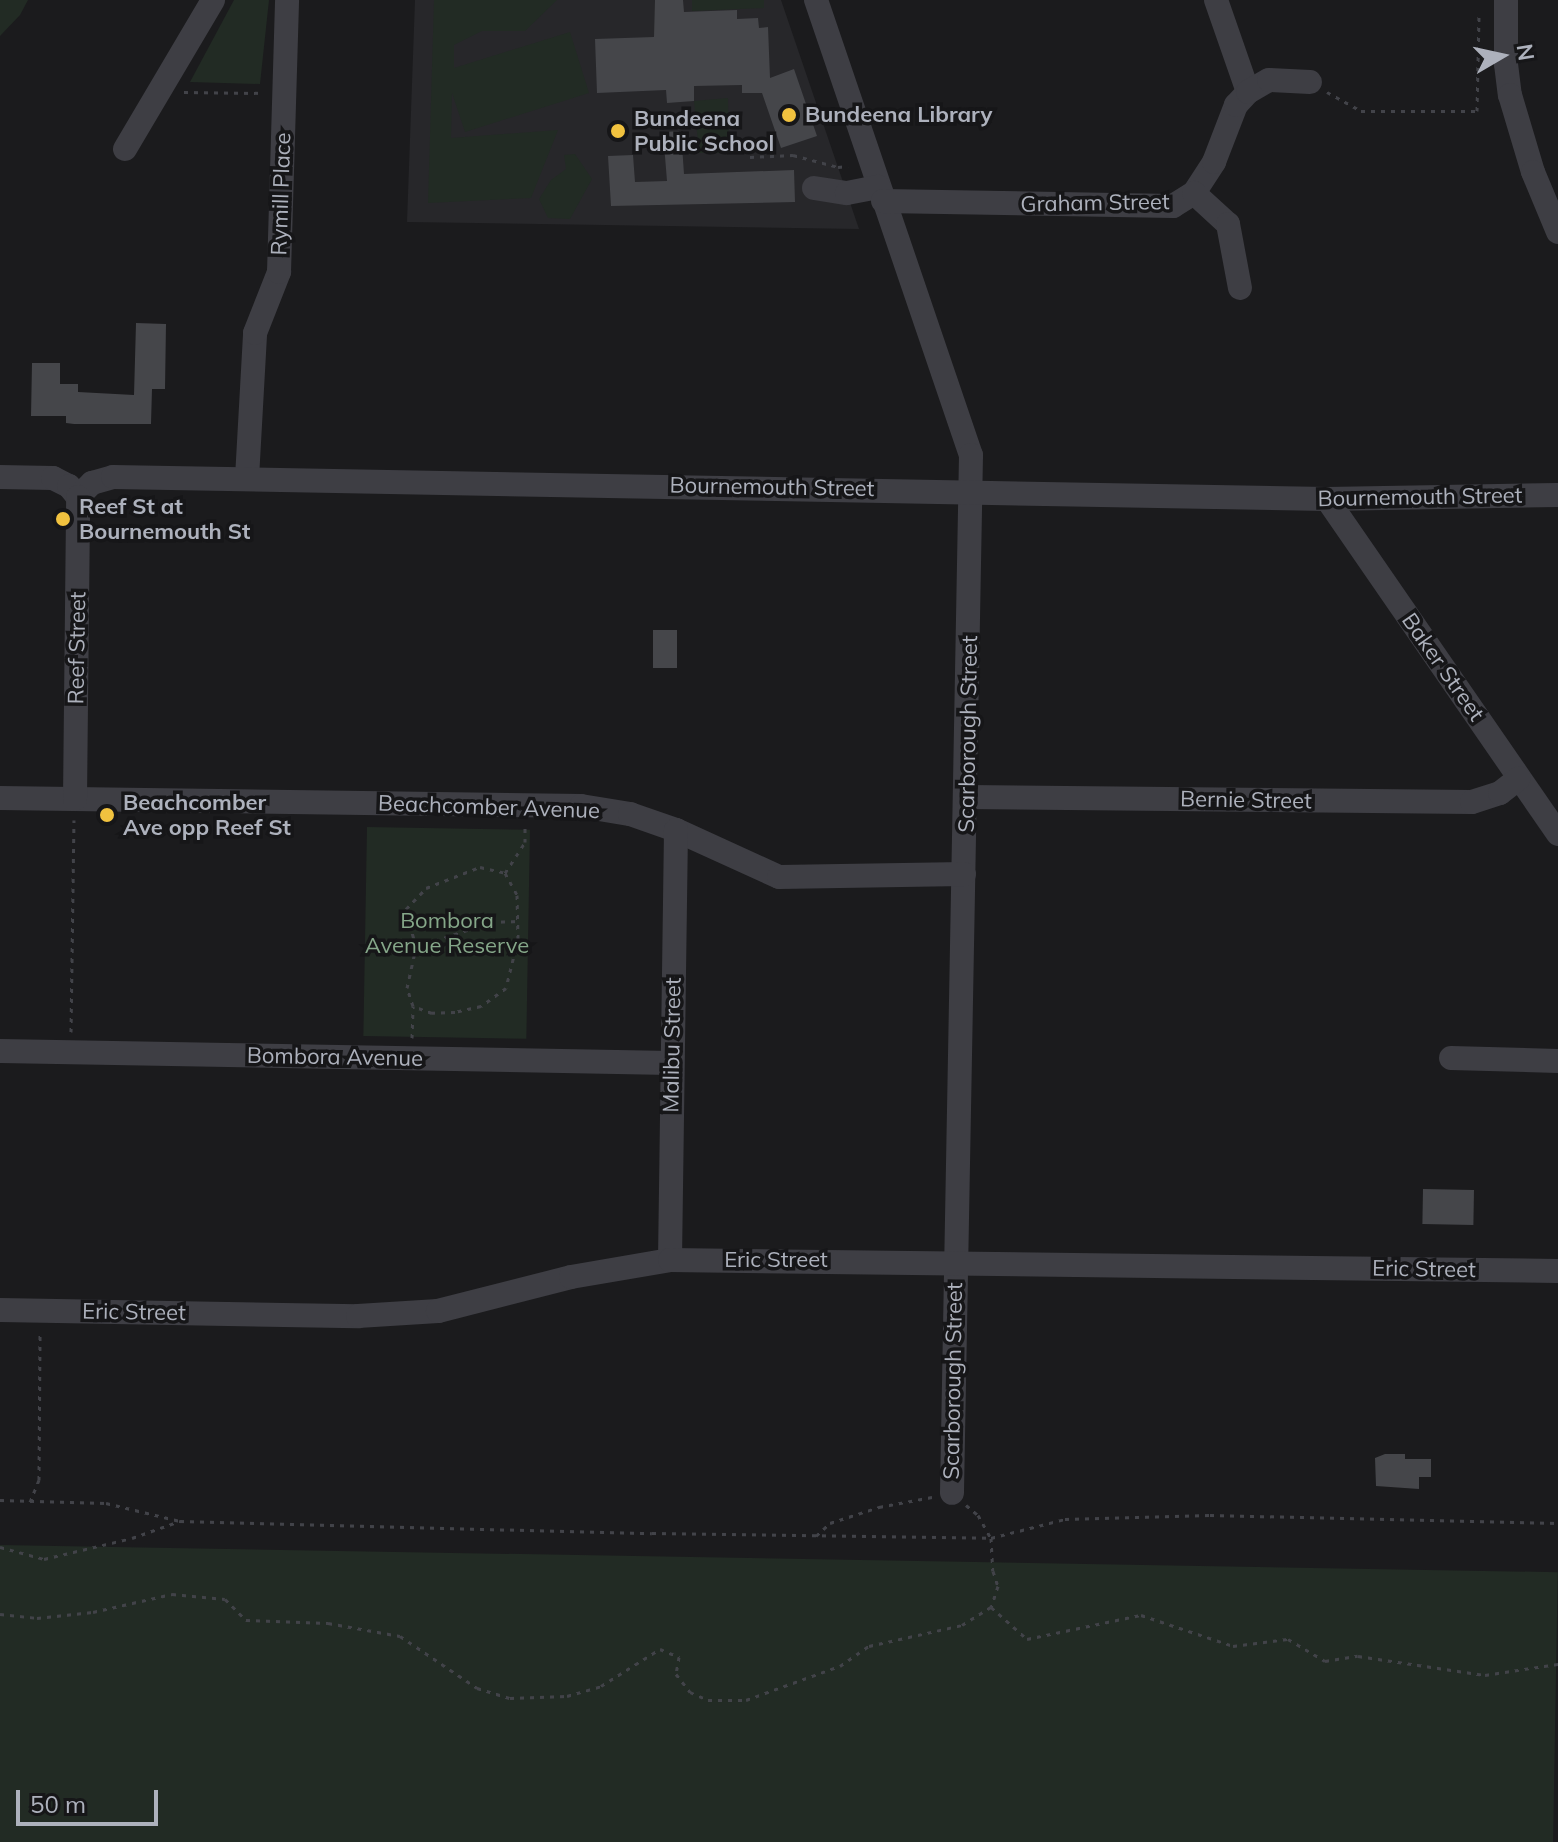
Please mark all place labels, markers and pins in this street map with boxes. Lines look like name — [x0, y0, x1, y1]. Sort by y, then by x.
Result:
place label: Bundeena Library — [805, 102, 992, 128]
place label: Bundeena Public School — [634, 105, 774, 156]
marker: Bundeena Library — [780, 106, 798, 124]
marker: Bundeena Public School — [609, 122, 627, 140]
place label: Reef St at Bournemouth St — [79, 493, 250, 544]
marker: Reef St at Bournemouth St — [54, 510, 72, 528]
place label: Beachcomber Ave opp Reef St — [123, 789, 291, 840]
marker: Beachcomber Ave opp Reef St — [98, 806, 116, 824]

